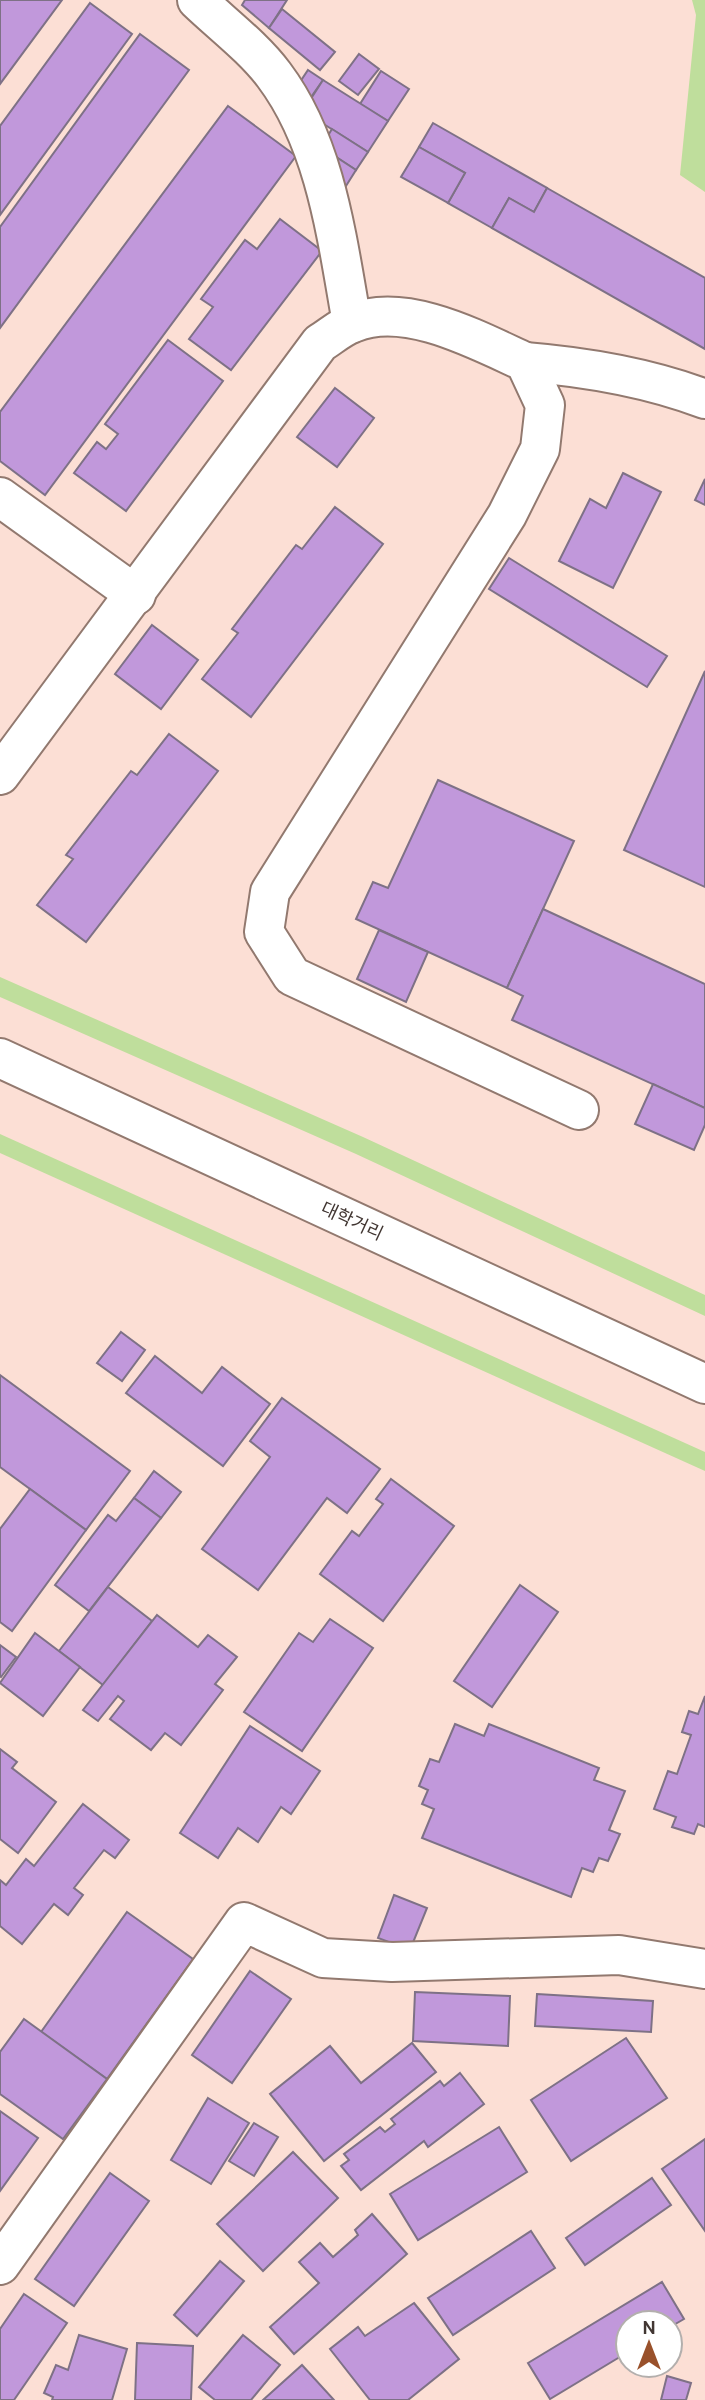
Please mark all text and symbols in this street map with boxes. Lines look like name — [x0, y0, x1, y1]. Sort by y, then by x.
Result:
street label: 대학거리 — [316, 1198, 386, 1247]
north arrow — [614, 2309, 684, 2379]
text: N — [642, 2317, 656, 2341]

